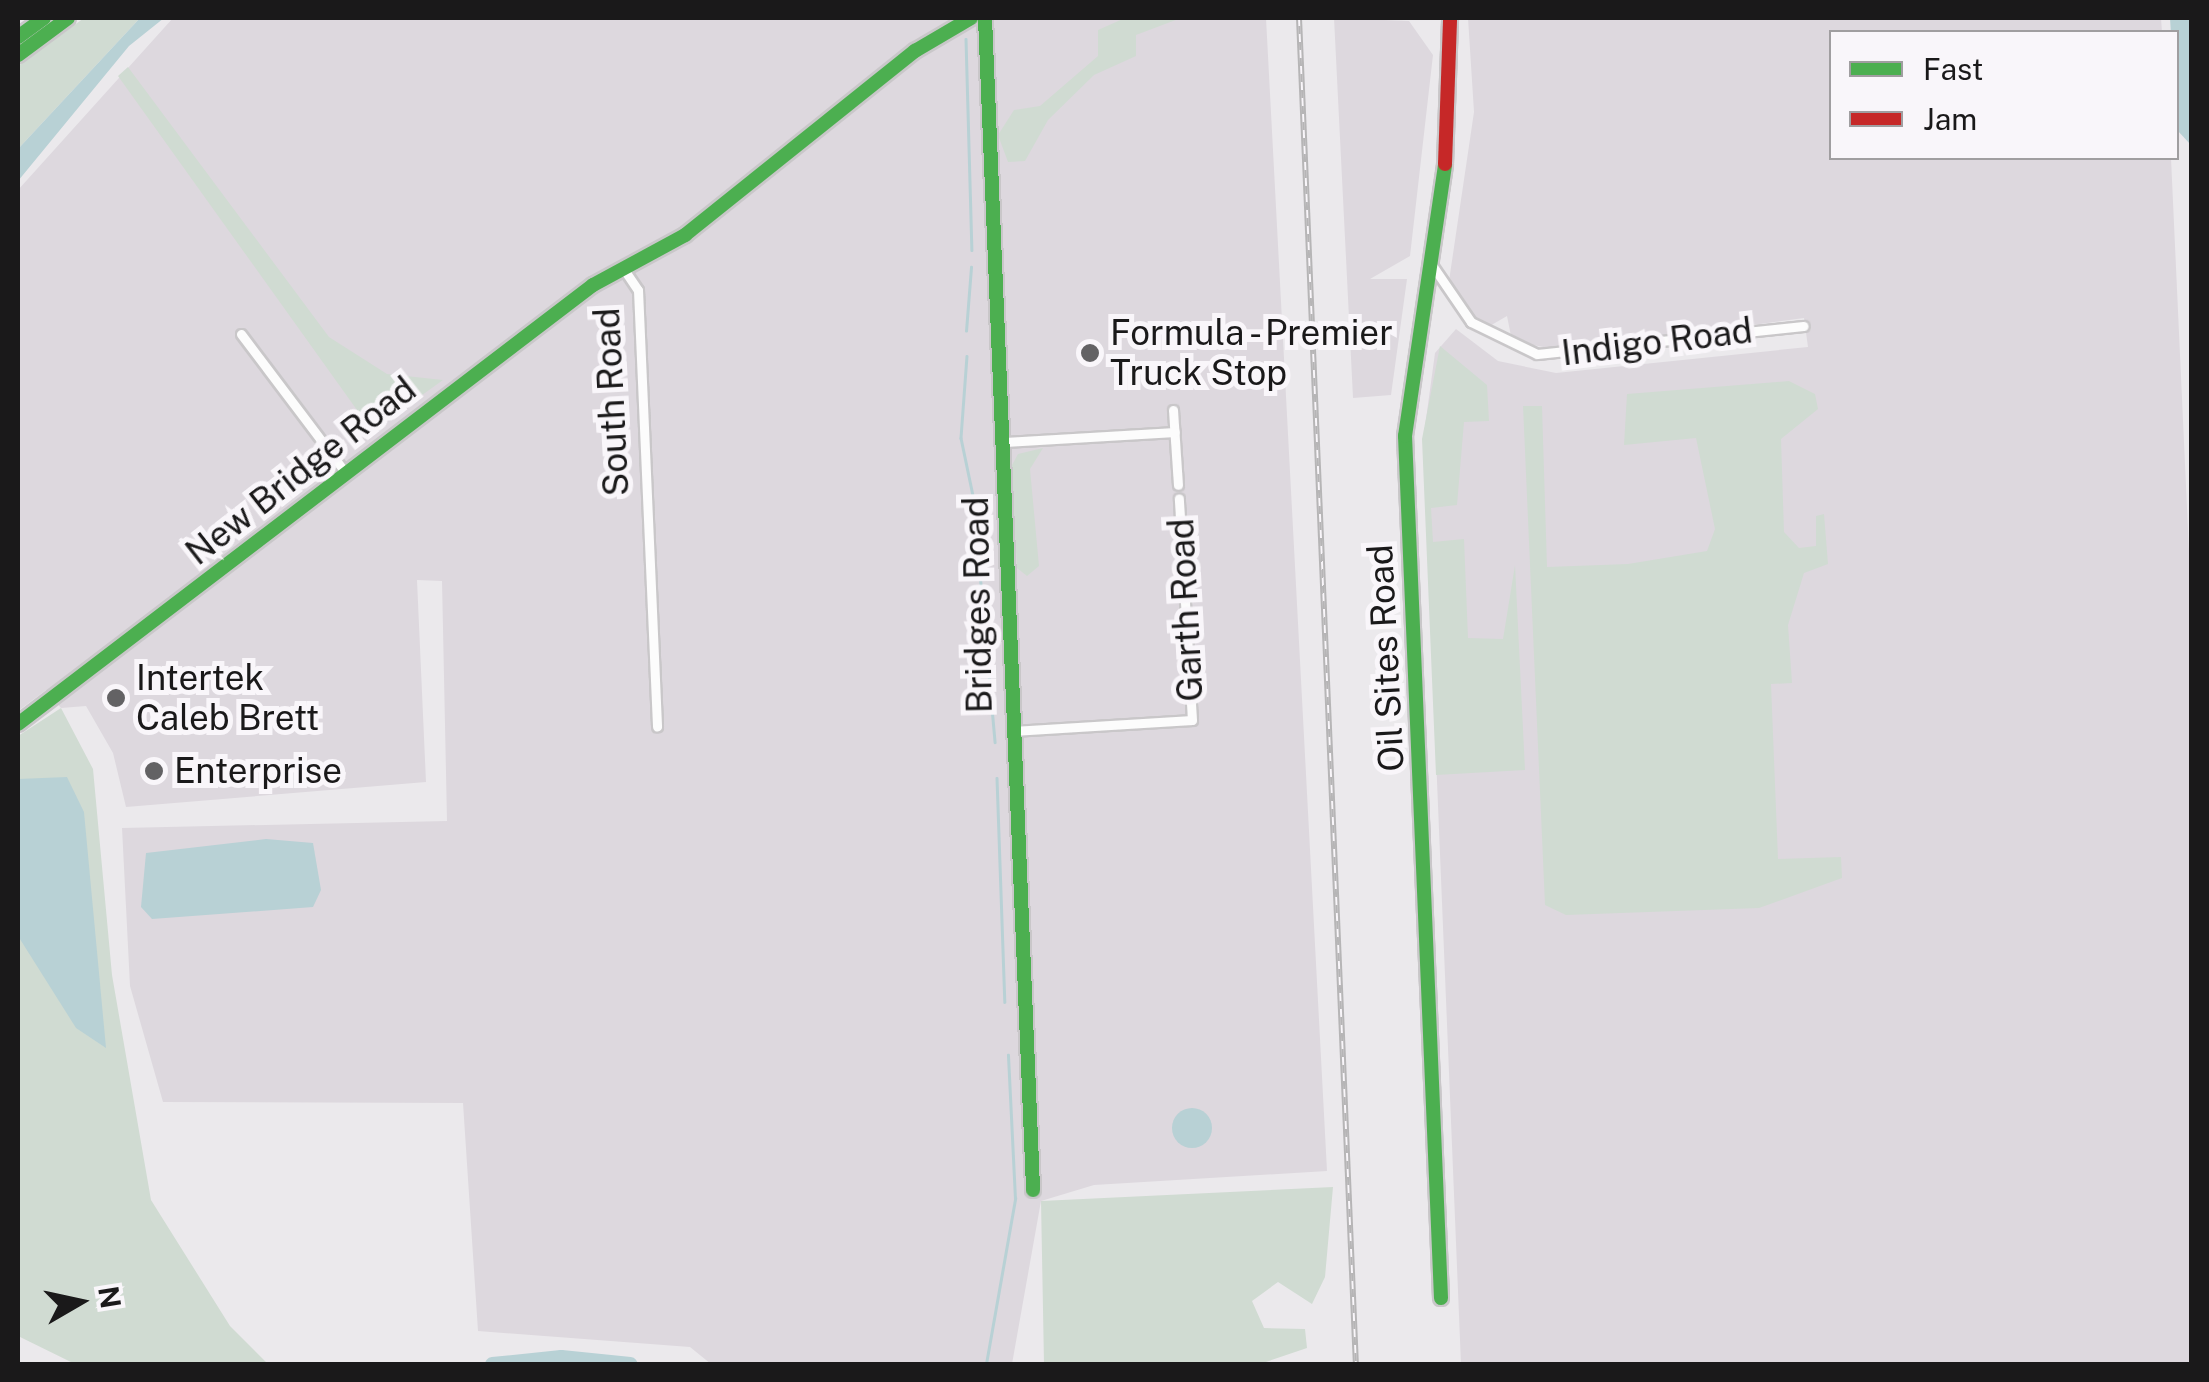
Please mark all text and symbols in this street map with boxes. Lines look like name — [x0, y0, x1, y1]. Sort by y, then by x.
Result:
legend — [1829, 30, 2179, 160]
text: Fast — [1923, 51, 1983, 87]
text: Jam — [1923, 101, 1977, 137]
street label: South Road — [586, 307, 638, 497]
street label: Indigo Road — [1559, 309, 1755, 375]
place label: Formula - Premier Truck Stop — [1110, 312, 1403, 394]
marker: Formula - Premier Truck Stop — [1079, 342, 1101, 364]
street label: New Bridge Road — [178, 368, 424, 574]
street label: Bridges Road — [955, 496, 1001, 714]
street label: Garth Road — [1160, 517, 1212, 703]
street label: Oil Sites Road — [1359, 543, 1413, 773]
place label: Intertek Caleb Brett — [136, 657, 320, 739]
marker: Intertek Caleb Brett — [105, 687, 127, 709]
place label: Enterprise — [174, 750, 342, 792]
marker: Enterprise — [143, 760, 165, 782]
north arrow — [30, 1252, 130, 1352]
text: N — [92, 1284, 128, 1311]

